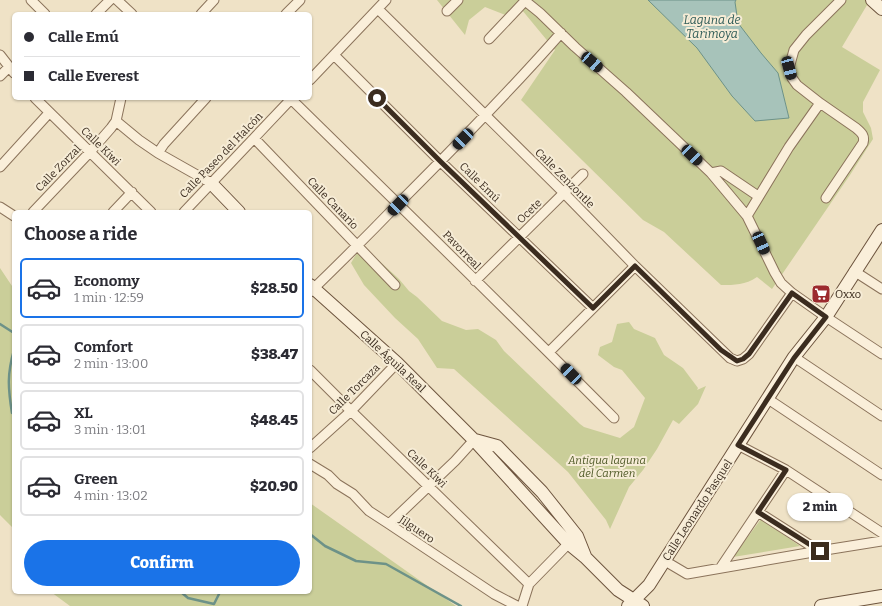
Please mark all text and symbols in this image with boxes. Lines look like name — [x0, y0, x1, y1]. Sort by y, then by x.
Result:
water label: Laguna de Tarimoya — [683, 13, 741, 41]
text: Calle Emú — [48, 28, 119, 46]
car — [579, 50, 605, 74]
car — [780, 55, 798, 81]
text: Calle Everest — [48, 67, 139, 85]
route start — [368, 89, 386, 107]
street label: Calle Paseo del Halcón — [177, 110, 266, 201]
street label: Calle Kiwi — [78, 124, 124, 169]
car — [450, 126, 476, 152]
street label: Calle Zorzal — [33, 142, 84, 194]
car — [679, 142, 705, 168]
street label: Calle Zenzontle — [532, 146, 597, 211]
street label: Calle Emú — [457, 160, 503, 205]
street label: Calle Canario — [304, 175, 361, 232]
car — [385, 192, 411, 218]
street label: Ocete — [514, 196, 544, 226]
text: Choose a ride — [24, 223, 137, 245]
street label: Pavorreal — [440, 228, 483, 272]
car — [751, 230, 771, 256]
icon: car — [26, 270, 62, 306]
text: Economy — [74, 272, 140, 290]
text: $28.50 — [251, 279, 298, 297]
supermarket icon: Oxxo — [810, 283, 832, 305]
place label: Oxxo — [835, 288, 861, 301]
text: 1 min · 12:59 — [74, 290, 144, 305]
street label: Calle Águila Real — [357, 327, 429, 395]
icon: car — [26, 336, 62, 372]
text: Comfort — [74, 338, 133, 356]
text: $38.47 — [251, 345, 298, 363]
text: 2 min · 13:00 — [74, 356, 148, 371]
street label: Calle Torcaza — [326, 361, 383, 418]
car — [558, 361, 584, 387]
icon: car — [26, 402, 62, 438]
text: XL — [74, 404, 93, 422]
text: $48.45 — [250, 411, 298, 429]
text: 3 min · 13:01 — [74, 422, 145, 437]
street label: Calle Kiwi — [404, 446, 450, 491]
park label: Antigua laguna del Carmen — [567, 454, 646, 480]
street label: Calle Leonardo Pasquel — [660, 457, 735, 563]
icon: car — [26, 468, 62, 504]
text: Green — [74, 470, 118, 488]
text: $20.90 — [250, 477, 298, 495]
text: 4 min · 13:02 — [74, 488, 147, 503]
callout: 2 min — [787, 493, 853, 521]
text: 2 min — [803, 499, 837, 514]
street label: Jilguero — [396, 512, 437, 546]
button: Confirm — [24, 540, 300, 586]
route end — [811, 542, 829, 560]

